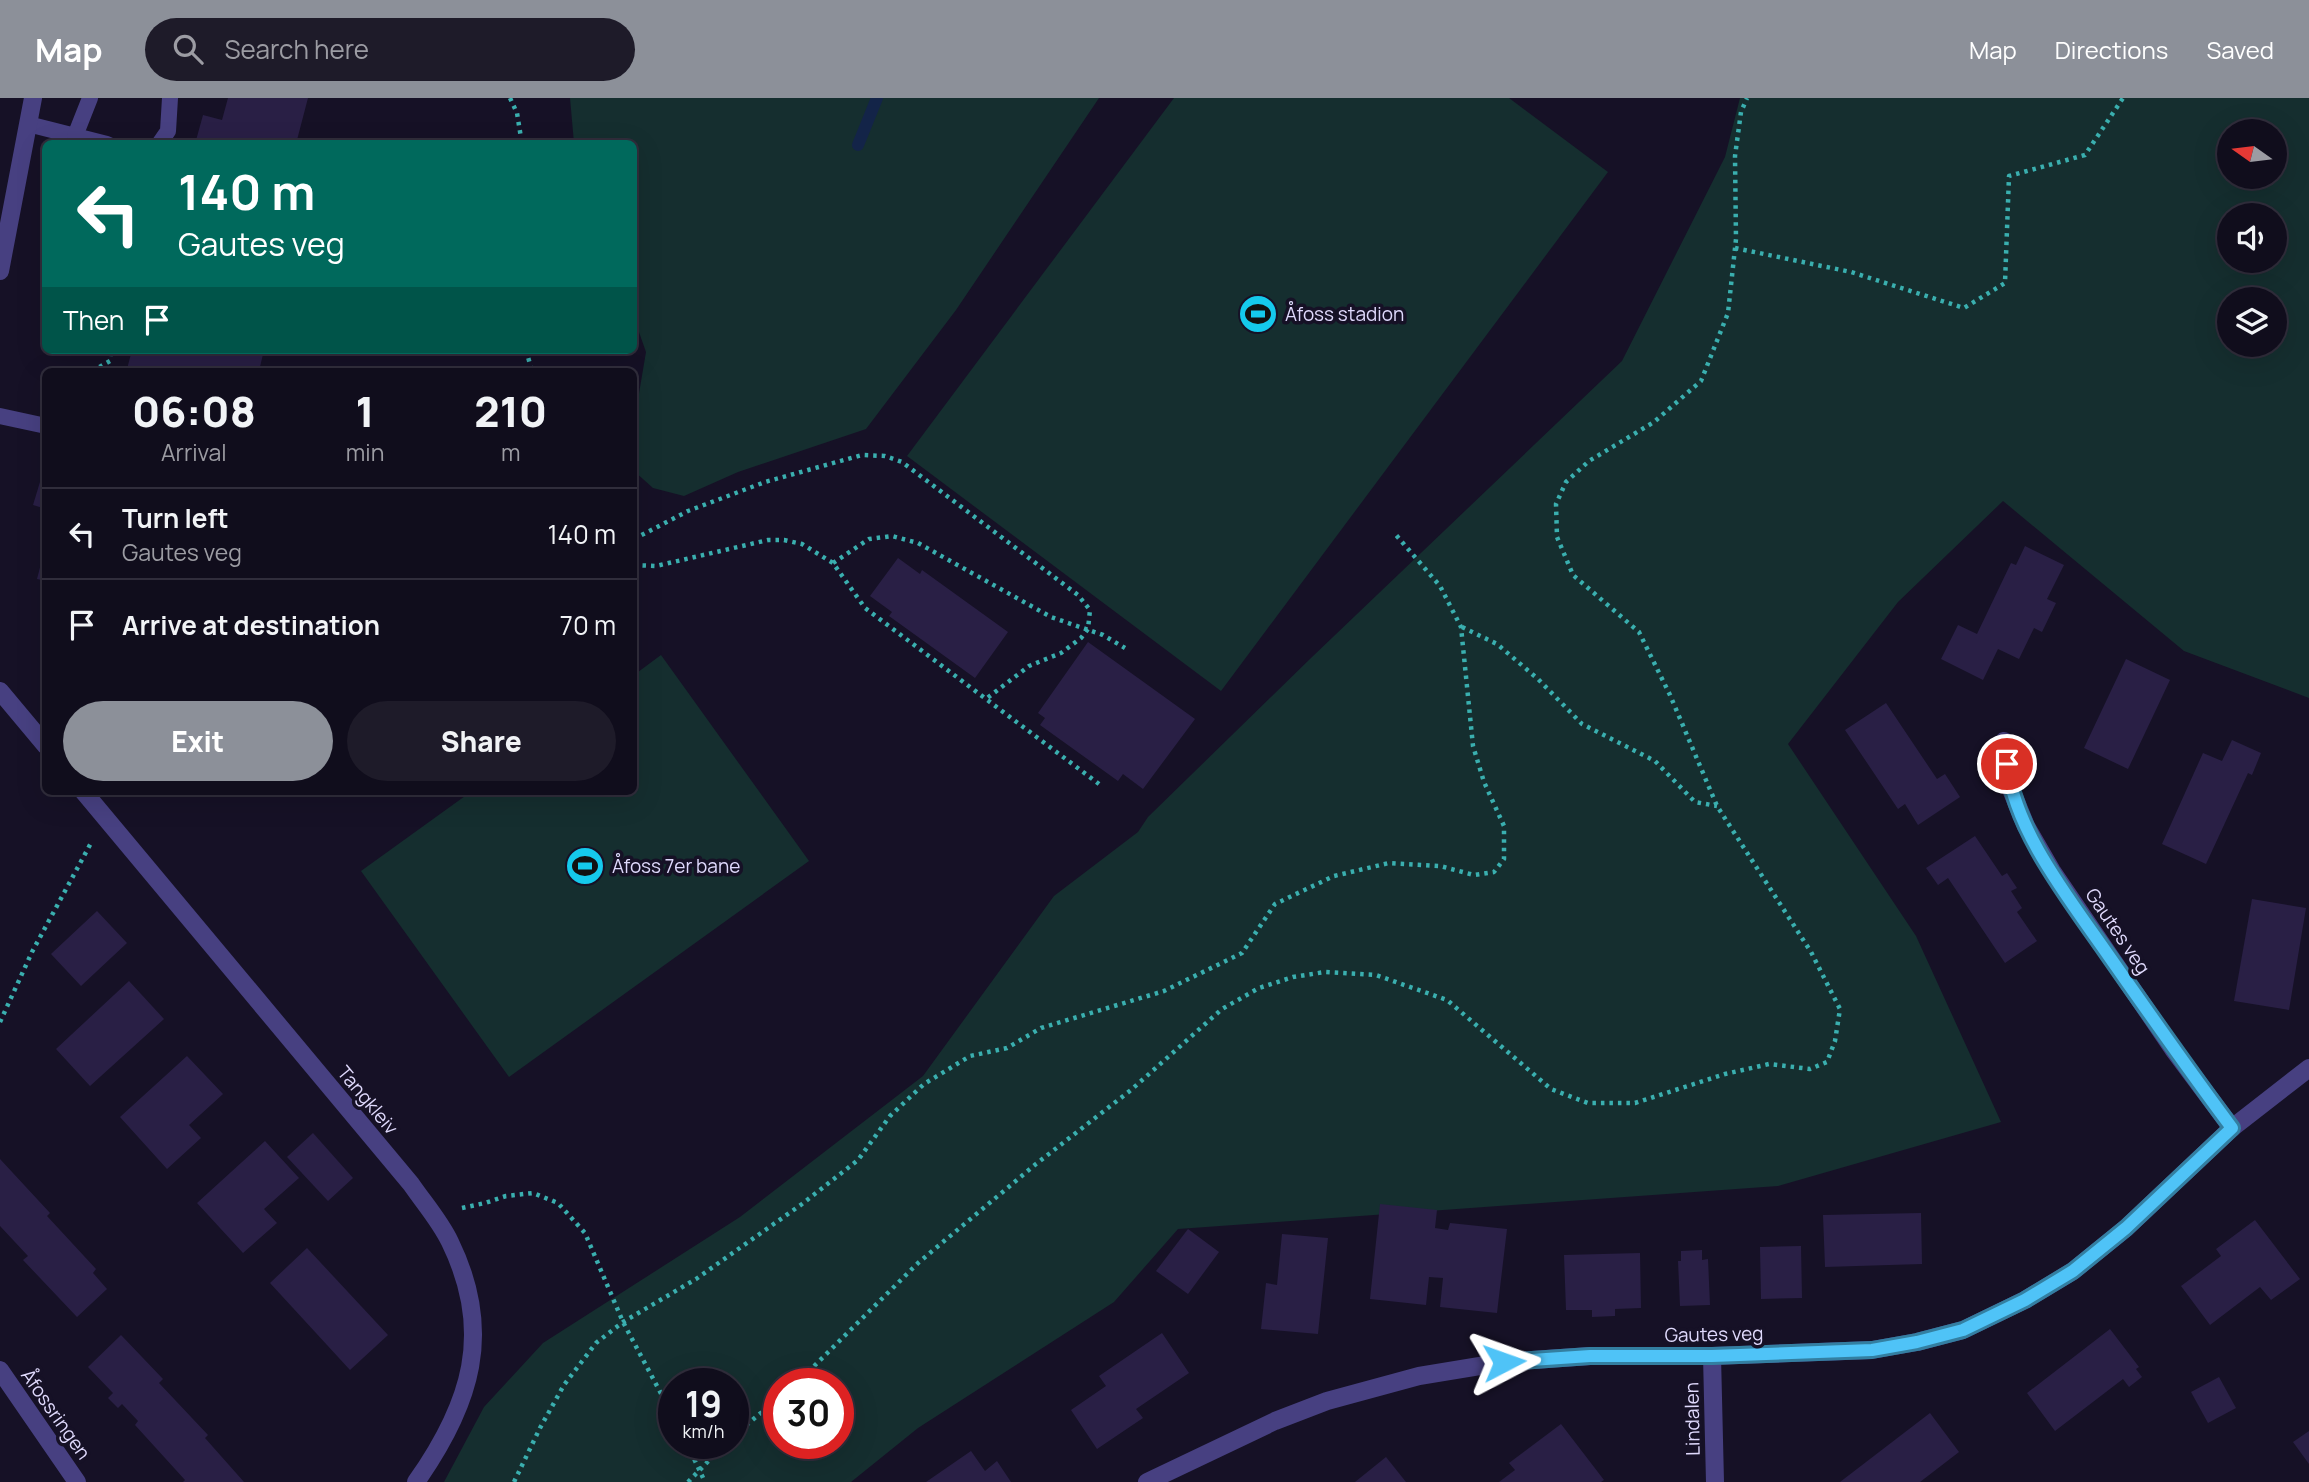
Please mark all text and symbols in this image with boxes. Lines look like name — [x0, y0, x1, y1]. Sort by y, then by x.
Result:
search box — [145, 18, 635, 81]
text: Map — [35, 27, 103, 72]
icon: search — [169, 30, 207, 68]
text: Search here — [225, 31, 369, 67]
text: Map — [1969, 33, 2017, 66]
text: Directions — [2055, 33, 2168, 66]
text: Saved — [2206, 33, 2274, 66]
north arrow — [2217, 119, 2287, 189]
map controls — [2217, 119, 2287, 357]
text: 140 m — [178, 158, 315, 225]
icon: left — [63, 168, 154, 259]
button: sound — [2217, 203, 2287, 273]
text: Gautes veg — [178, 222, 345, 266]
button: layers — [2217, 287, 2287, 357]
sports icon: Åfoss stadion — [1237, 293, 1279, 335]
icon: arrive — [138, 301, 176, 339]
place label: Åfoss stadion — [1285, 301, 1404, 327]
text: Then — [63, 302, 124, 338]
text: 06:08 — [132, 382, 256, 440]
text: 1 — [356, 382, 375, 440]
text: 210 — [474, 382, 547, 440]
text: Arrival — [161, 436, 227, 468]
text: min — [346, 436, 384, 468]
text: m — [501, 436, 520, 468]
text: Turn left — [122, 500, 229, 536]
icon: left — [63, 515, 101, 553]
text: 140 m — [547, 516, 616, 552]
text: Gautes veg — [122, 536, 242, 568]
icon: arrive — [63, 606, 101, 644]
text: Arrive at destination — [122, 607, 380, 643]
text: 70 m — [560, 607, 616, 643]
button: Exit — [63, 701, 333, 781]
button: Share — [347, 701, 616, 781]
pin — [1977, 734, 2037, 794]
icon: arrive — [1988, 745, 2026, 783]
sports icon: Åfoss 7er bane — [564, 845, 606, 887]
place label: Åfoss 7er bane — [612, 853, 740, 879]
street label: Gautes veg — [2080, 883, 2156, 979]
street label: Tangkleiv — [332, 1060, 405, 1140]
street label: Gautes veg — [1664, 1320, 1764, 1348]
position arrow — [1467, 1325, 1541, 1399]
street label: Åfossringen — [15, 1364, 97, 1464]
speed limit sign: 30 — [763, 1368, 854, 1459]
text: 19 — [685, 1380, 722, 1428]
street label: Lindalen — [1678, 1382, 1706, 1456]
text: km/h — [683, 1419, 724, 1443]

